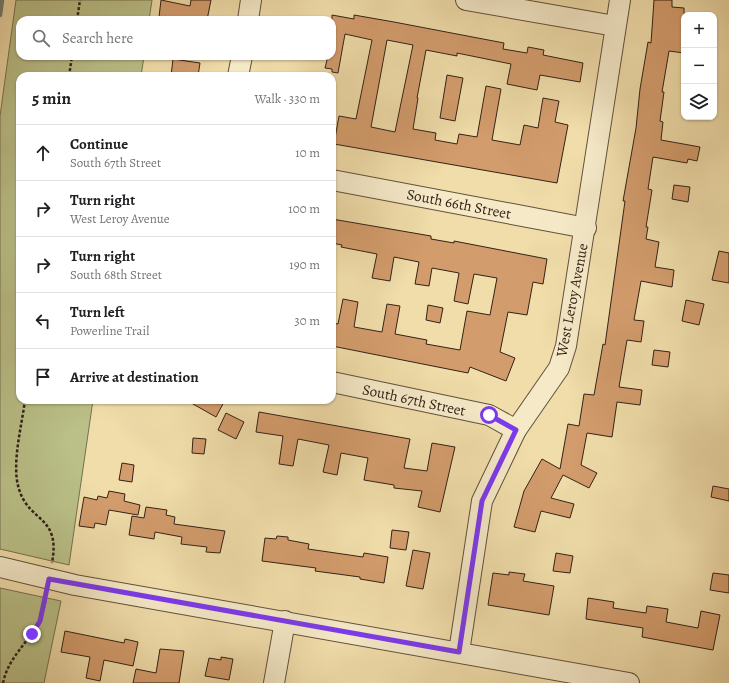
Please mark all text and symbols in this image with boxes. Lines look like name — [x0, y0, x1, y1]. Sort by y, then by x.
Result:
map controls — [681, 12, 717, 120]
button: + — [681, 12, 717, 48]
search box — [16, 16, 336, 60]
icon: search — [30, 27, 52, 49]
text: Search here — [62, 28, 133, 48]
button: − — [681, 48, 717, 84]
button: layers — [681, 84, 717, 120]
text: 5 min — [32, 87, 71, 110]
text: Walk · 330 m — [254, 90, 320, 107]
text: Continue — [70, 134, 128, 154]
icon: ahead — [32, 142, 54, 164]
text: 10 m — [295, 144, 320, 161]
text: South 67th Street — [70, 154, 161, 171]
street label: South 66th Street — [405, 184, 513, 224]
text: Turn right — [70, 190, 135, 210]
icon: right — [32, 198, 54, 220]
text: 100 m — [288, 200, 320, 217]
text: West Leroy Avenue — [70, 210, 170, 227]
street label: West Leroy Avenue — [551, 241, 593, 359]
text: Turn right — [70, 246, 135, 266]
icon: right — [32, 254, 54, 276]
text: 190 m — [289, 256, 320, 273]
text: South 68th Street — [70, 266, 162, 283]
text: Turn left — [70, 302, 125, 322]
icon: left — [32, 310, 54, 332]
text: 30 m — [294, 312, 320, 329]
text: Powerline Trail — [70, 322, 149, 339]
icon: arrive — [32, 366, 54, 388]
text: Arrive at destination — [70, 367, 199, 387]
street label: South 67th Street — [360, 379, 468, 421]
route start — [480, 406, 498, 424]
route end — [23, 625, 41, 643]

